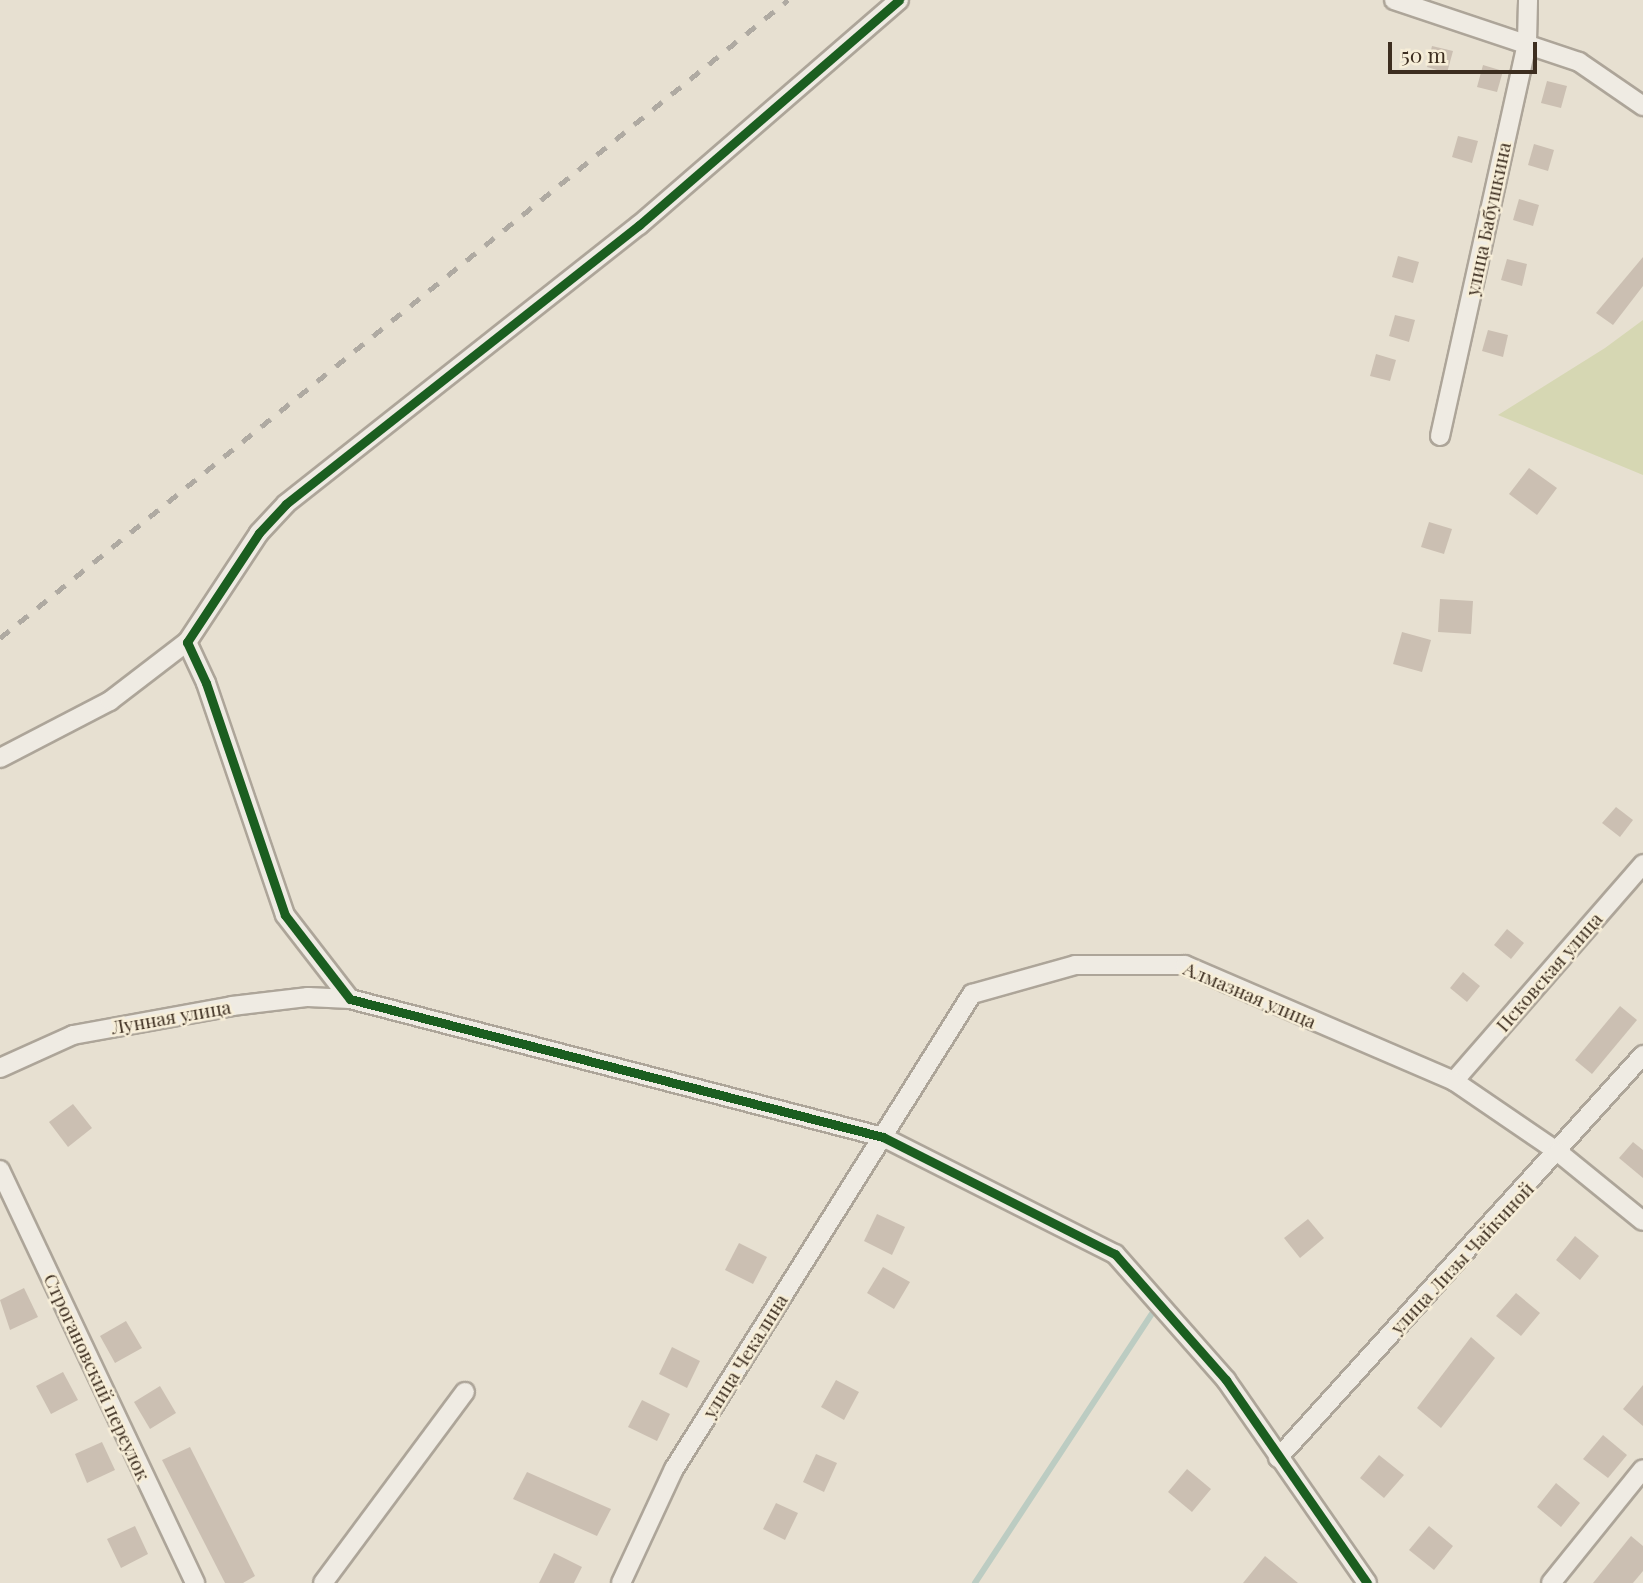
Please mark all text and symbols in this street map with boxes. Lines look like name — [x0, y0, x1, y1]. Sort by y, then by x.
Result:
scale bar — [1391, 28, 1540, 72]
text: 50 m — [1401, 40, 1446, 68]
street label: улица Бабушкина — [1461, 140, 1515, 298]
street label: Псковская улица — [1491, 908, 1607, 1036]
street label: Алмазная улица — [1180, 957, 1320, 1033]
street label: Лунная улица — [109, 995, 233, 1039]
street label: улица Лизы Чайкиной — [1386, 1177, 1538, 1339]
street label: Строгановский переулок — [39, 1270, 155, 1484]
street label: улица Чекалина — [698, 1290, 792, 1422]

